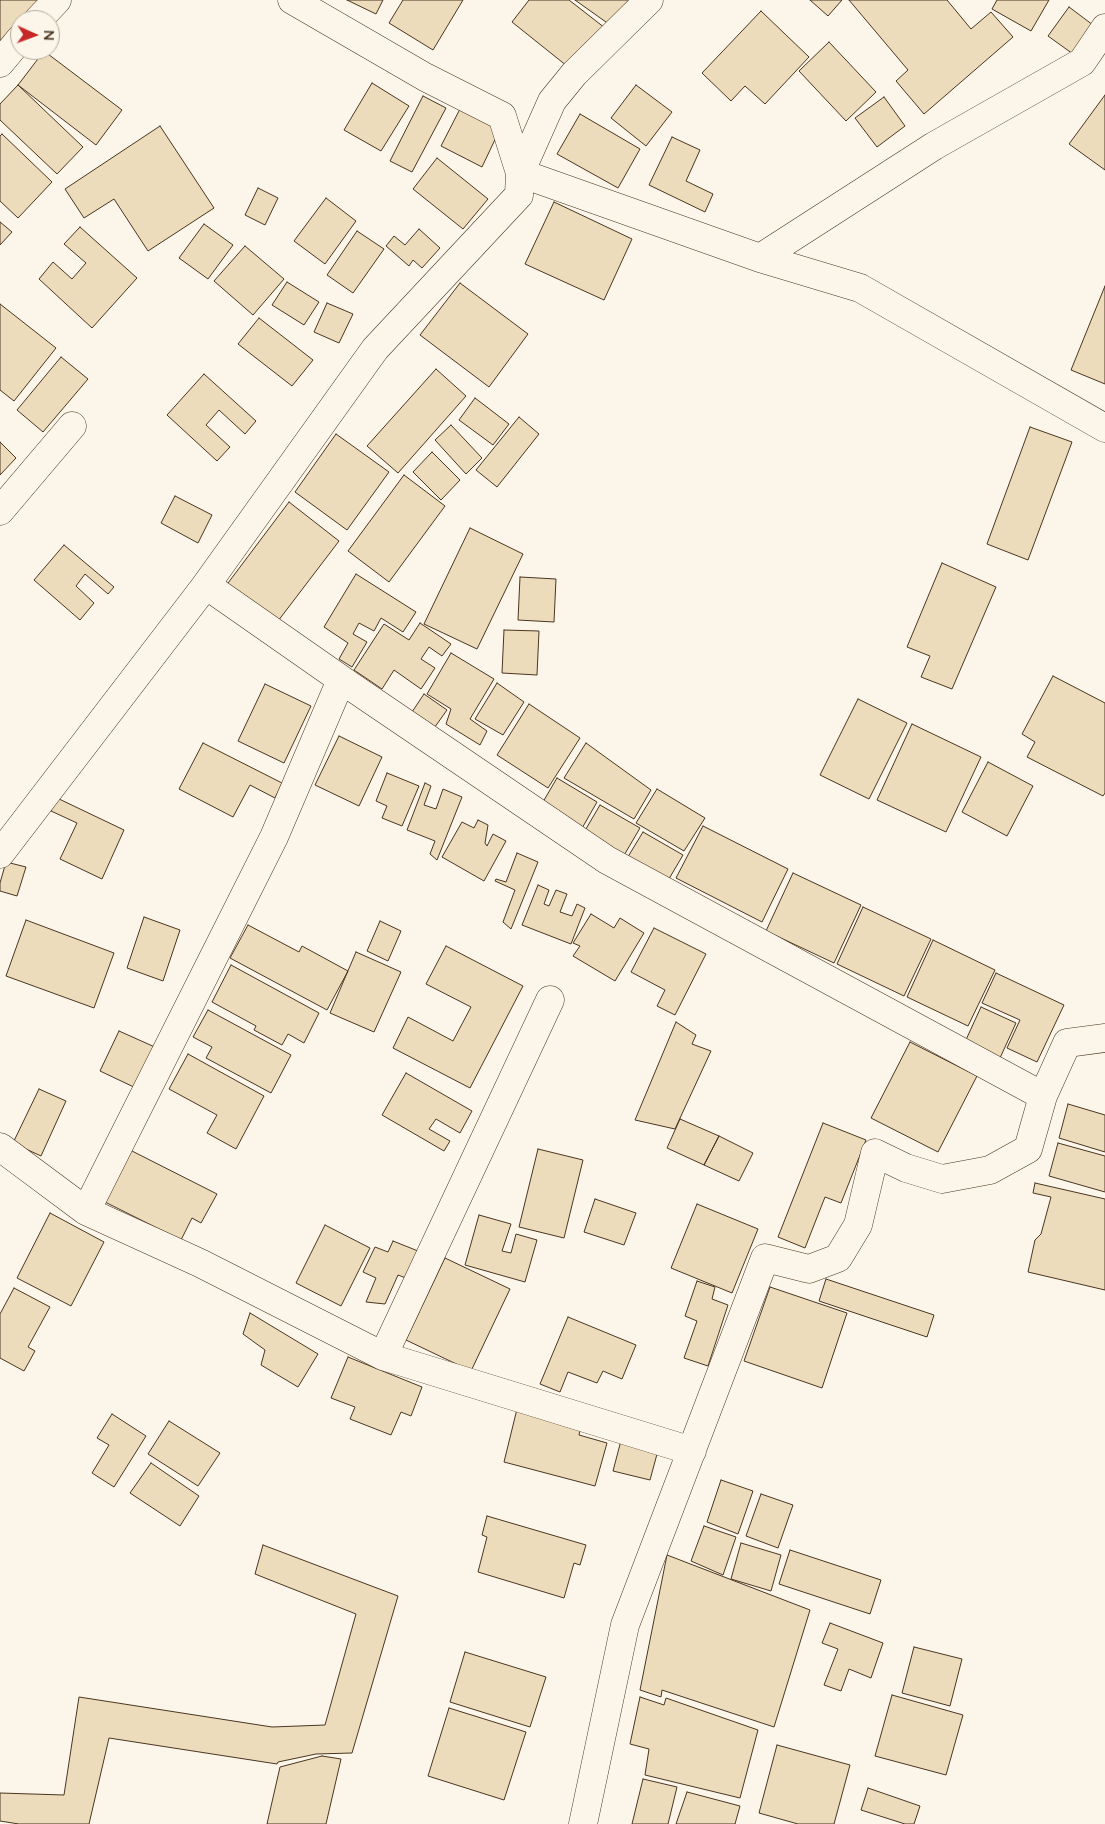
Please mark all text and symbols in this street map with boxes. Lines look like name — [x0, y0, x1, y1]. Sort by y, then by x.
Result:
north arrow — [10, 10, 60, 60]
text: N — [41, 30, 58, 41]

